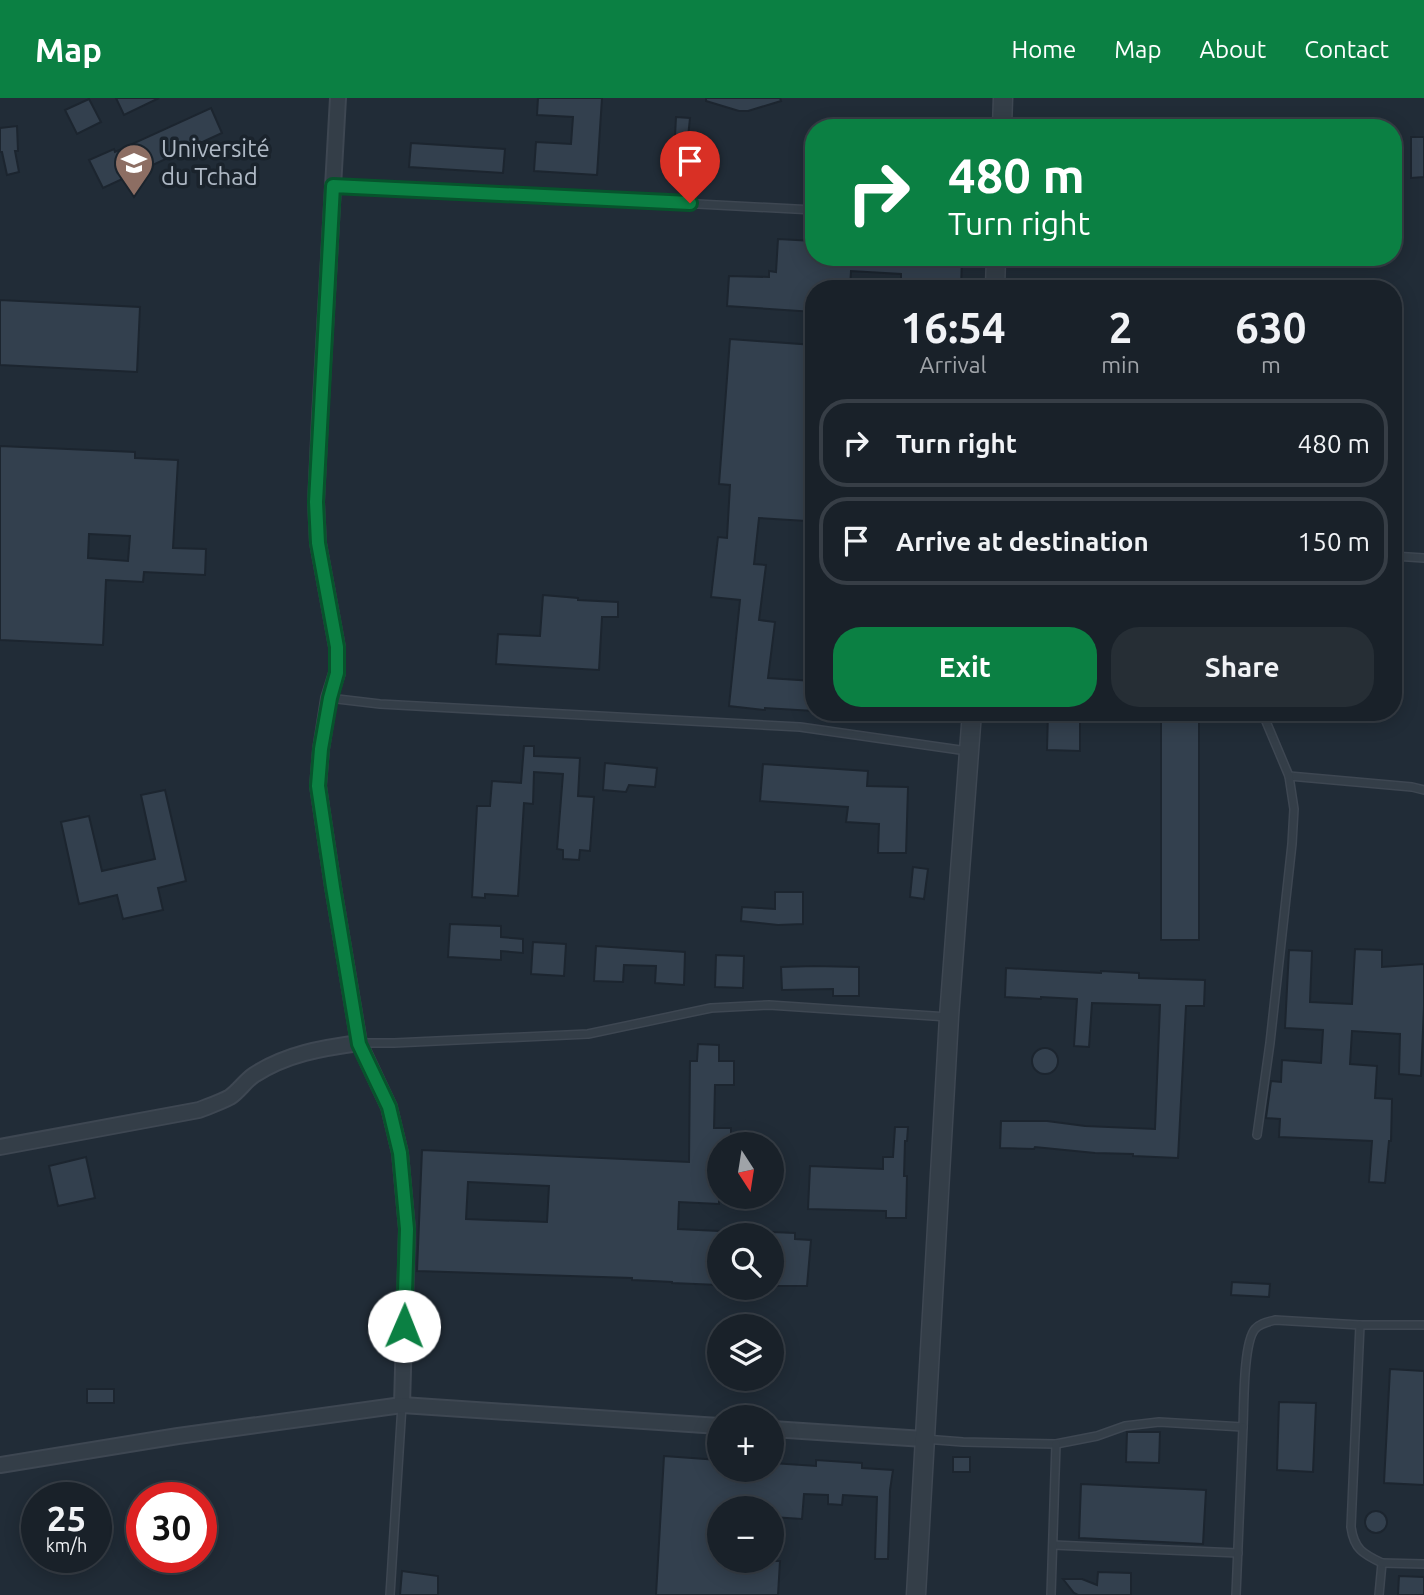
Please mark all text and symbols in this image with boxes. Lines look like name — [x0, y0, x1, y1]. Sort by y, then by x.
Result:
text: Map — [35, 31, 102, 68]
text: Home — [1011, 36, 1076, 63]
text: Map — [1114, 36, 1161, 63]
text: About — [1199, 36, 1266, 63]
text: Contact — [1304, 36, 1389, 63]
pin — [660, 131, 720, 203]
place label: Université du Tchad — [161, 135, 270, 190]
school or university icon: Université du Tchad — [113, 142, 155, 197]
icon: arrive — [671, 142, 709, 180]
icon: right — [833, 147, 924, 238]
text: 480 m — [948, 147, 1085, 202]
text: Turn right — [948, 205, 1090, 241]
text: 16:54 — [901, 304, 1006, 351]
text: 2 — [1109, 304, 1132, 351]
text: 630 — [1235, 304, 1306, 351]
text: Arrival — [920, 352, 987, 377]
text: min — [1101, 352, 1140, 377]
text: m — [1261, 352, 1281, 377]
icon: right — [837, 424, 875, 462]
text: Turn right — [896, 429, 1017, 458]
text: 480 m — [1298, 429, 1370, 458]
icon: arrive — [837, 522, 875, 560]
text: Arrive at destination — [896, 527, 1149, 556]
text: 150 m — [1298, 527, 1370, 556]
button: Exit — [833, 627, 1097, 707]
button: Share — [1111, 627, 1374, 707]
north arrow — [707, 1132, 784, 1209]
map controls — [707, 1132, 784, 1573]
button: search — [707, 1223, 784, 1300]
position arrow — [367, 1289, 441, 1363]
button: layers — [707, 1314, 784, 1391]
button: + — [707, 1405, 784, 1482]
speed limit sign: 30 — [126, 1482, 217, 1573]
button: − — [707, 1496, 784, 1573]
text: 25 — [47, 1498, 86, 1538]
text: km/h — [46, 1535, 87, 1555]

